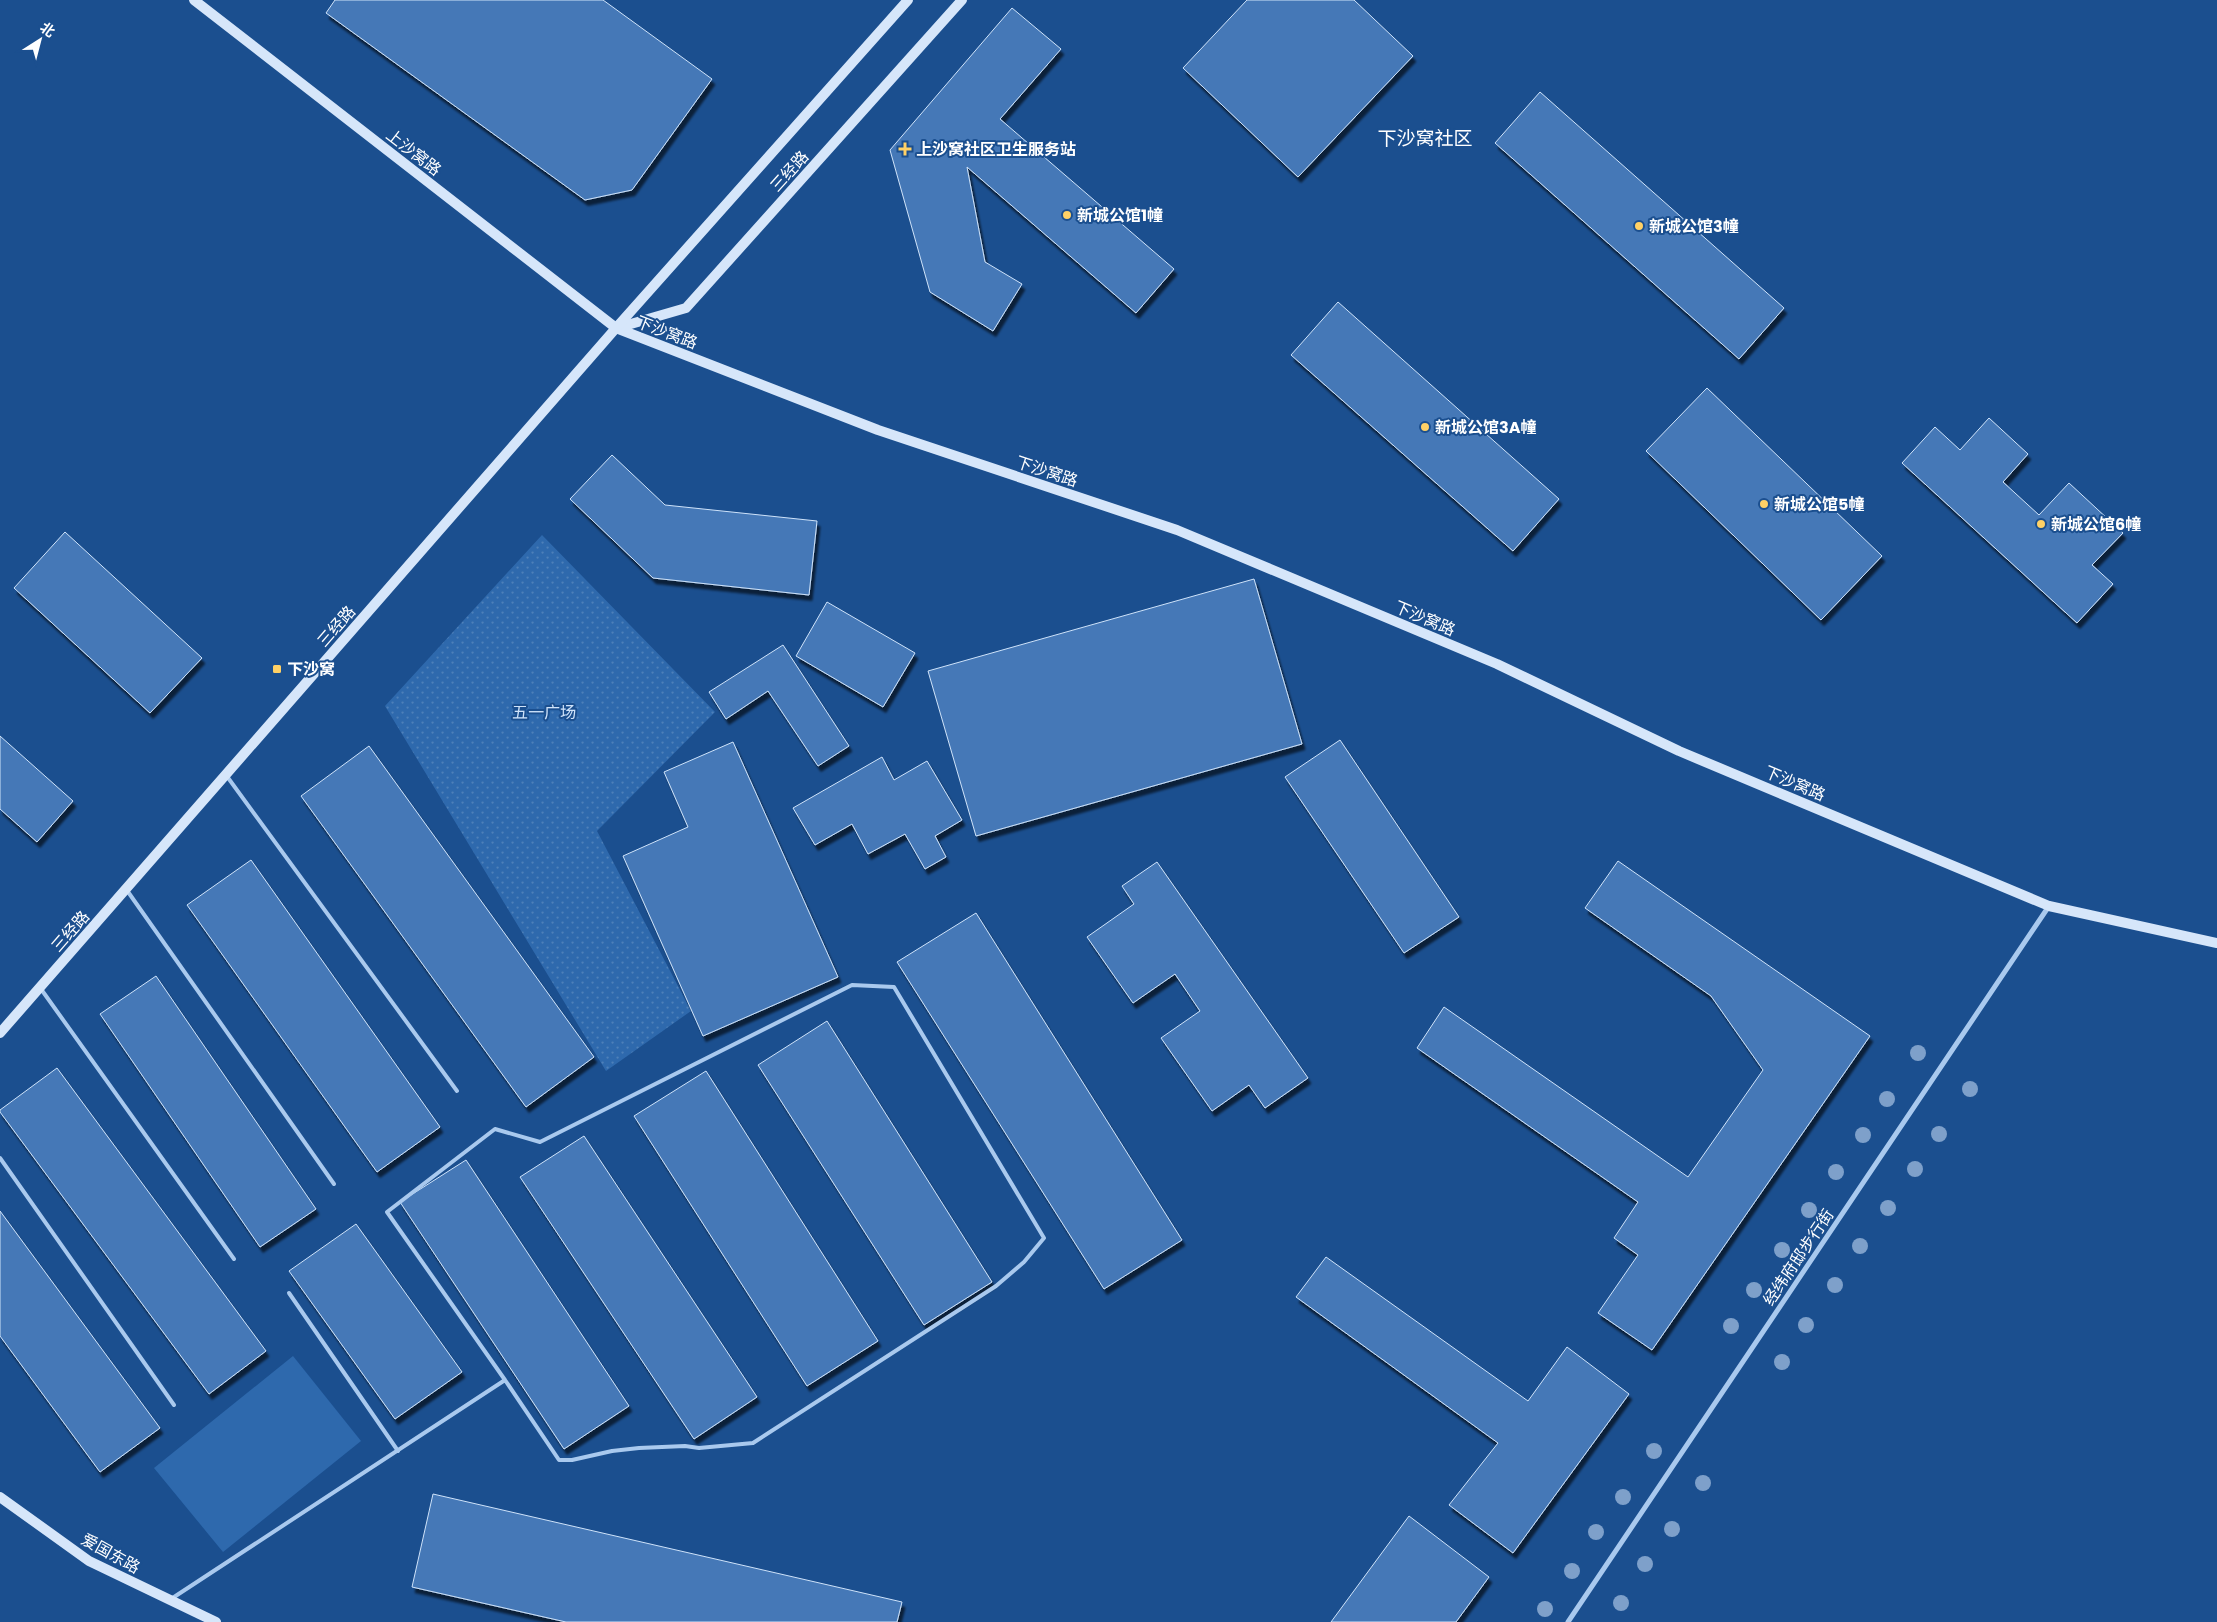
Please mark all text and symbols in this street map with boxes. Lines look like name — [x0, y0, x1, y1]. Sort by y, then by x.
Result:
north arrow — [15, 15, 65, 65]
text: 北 — [36, 17, 59, 42]
street label: 上沙窝路 — [381, 124, 446, 181]
district label: 下沙窝社区 — [1377, 125, 1473, 152]
place label: 上沙窝社区卫生服务站 — [916, 138, 1076, 161]
marker: 上沙窝社区卫生服务站 — [898, 142, 912, 156]
street label: 三经路 — [765, 146, 814, 197]
place label: 新城公馆1幢 — [1077, 204, 1163, 227]
marker: 新城公馆1幢 — [1061, 209, 1073, 221]
place label: 新城公馆3幢 — [1649, 215, 1739, 238]
marker: 新城公馆3幢 — [1633, 220, 1645, 232]
street label: 下沙窝路 — [633, 310, 701, 355]
place label: 新城公馆3A幢 — [1435, 416, 1536, 439]
marker: 新城公馆3A幢 — [1419, 421, 1431, 433]
street label: 下沙窝路 — [1013, 451, 1081, 492]
place label: 新城公馆5幢 — [1774, 493, 1864, 516]
marker: 新城公馆5幢 — [1758, 498, 1770, 510]
place label: 新城公馆6幢 — [2051, 513, 2141, 536]
marker: 新城公馆6幢 — [2035, 518, 2047, 530]
street label: 下沙窝路 — [1391, 595, 1459, 642]
street label: 三经路 — [312, 601, 361, 652]
place label: 下沙窝 — [287, 658, 335, 681]
marker: 下沙窝 — [271, 663, 283, 675]
park label: 五一广场 — [512, 701, 576, 724]
street label: 下沙窝路 — [1761, 760, 1829, 807]
street label: 三经路 — [46, 906, 95, 957]
street label: 经纬府邸步行街 — [1758, 1204, 1839, 1310]
street label: 爱国东路 — [77, 1528, 144, 1579]

